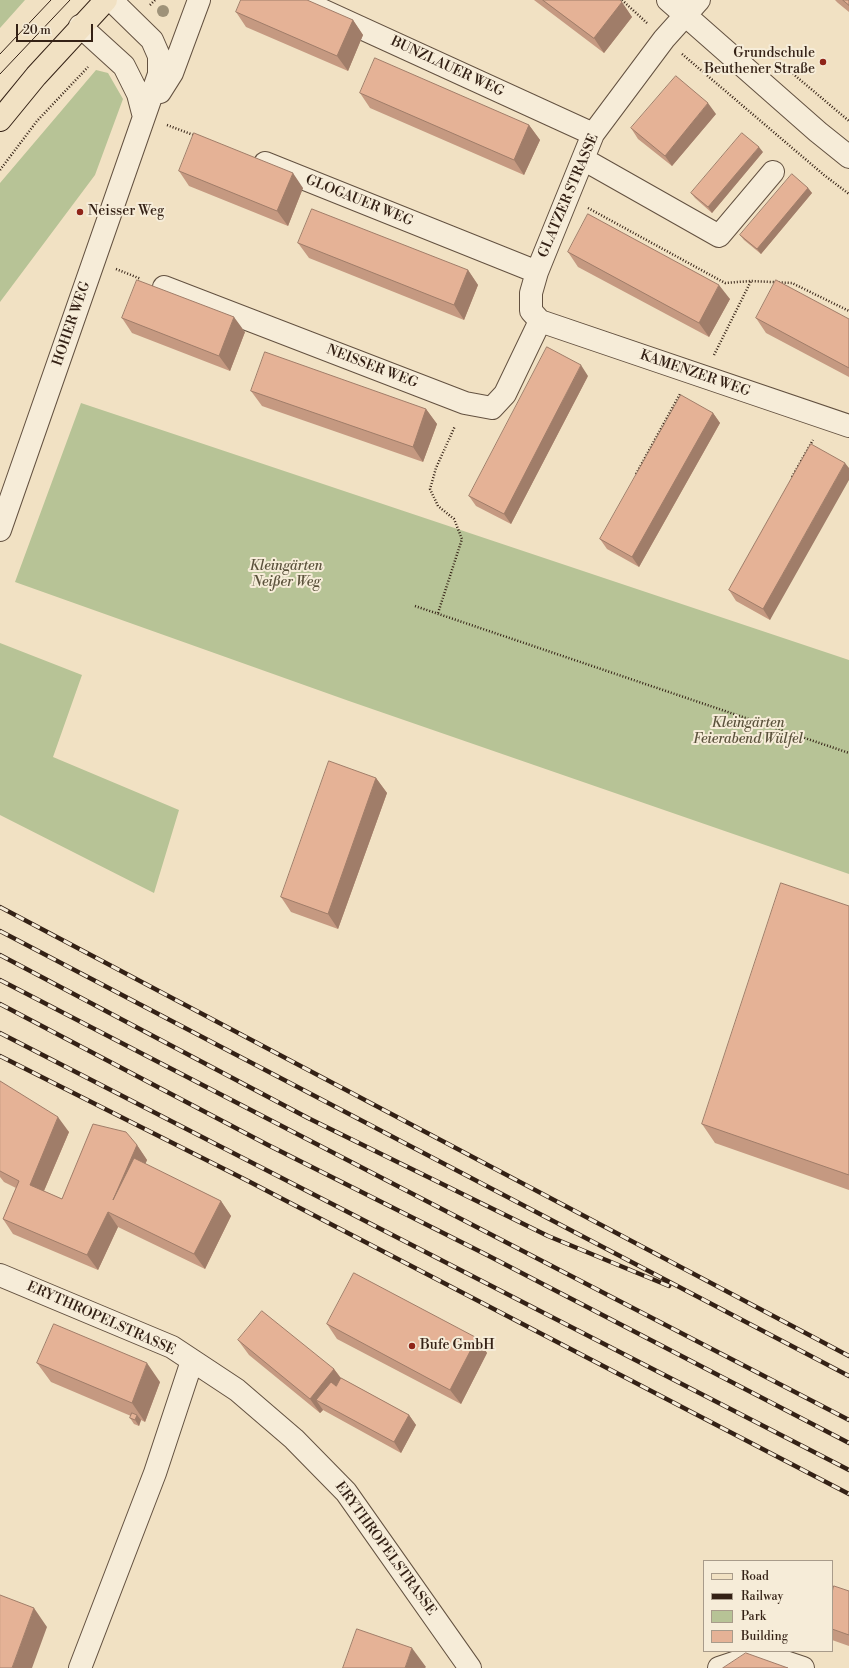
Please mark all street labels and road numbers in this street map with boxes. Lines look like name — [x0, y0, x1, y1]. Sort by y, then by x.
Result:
street label: BUNZLAUER WEG — [388, 33, 506, 101]
street label: GLATZER STRASSE — [535, 131, 603, 261]
street label: GLOGAUER WEG — [303, 172, 415, 230]
street label: HOHER WEG — [50, 280, 94, 368]
street label: NEISSER WEG — [324, 342, 420, 392]
street label: KAMENZER WEG — [638, 347, 752, 401]
street label: ERYTHROPELSTRASSE — [24, 1279, 178, 1359]
street label: ERYTHROPELSTRASSE — [331, 1479, 439, 1619]

